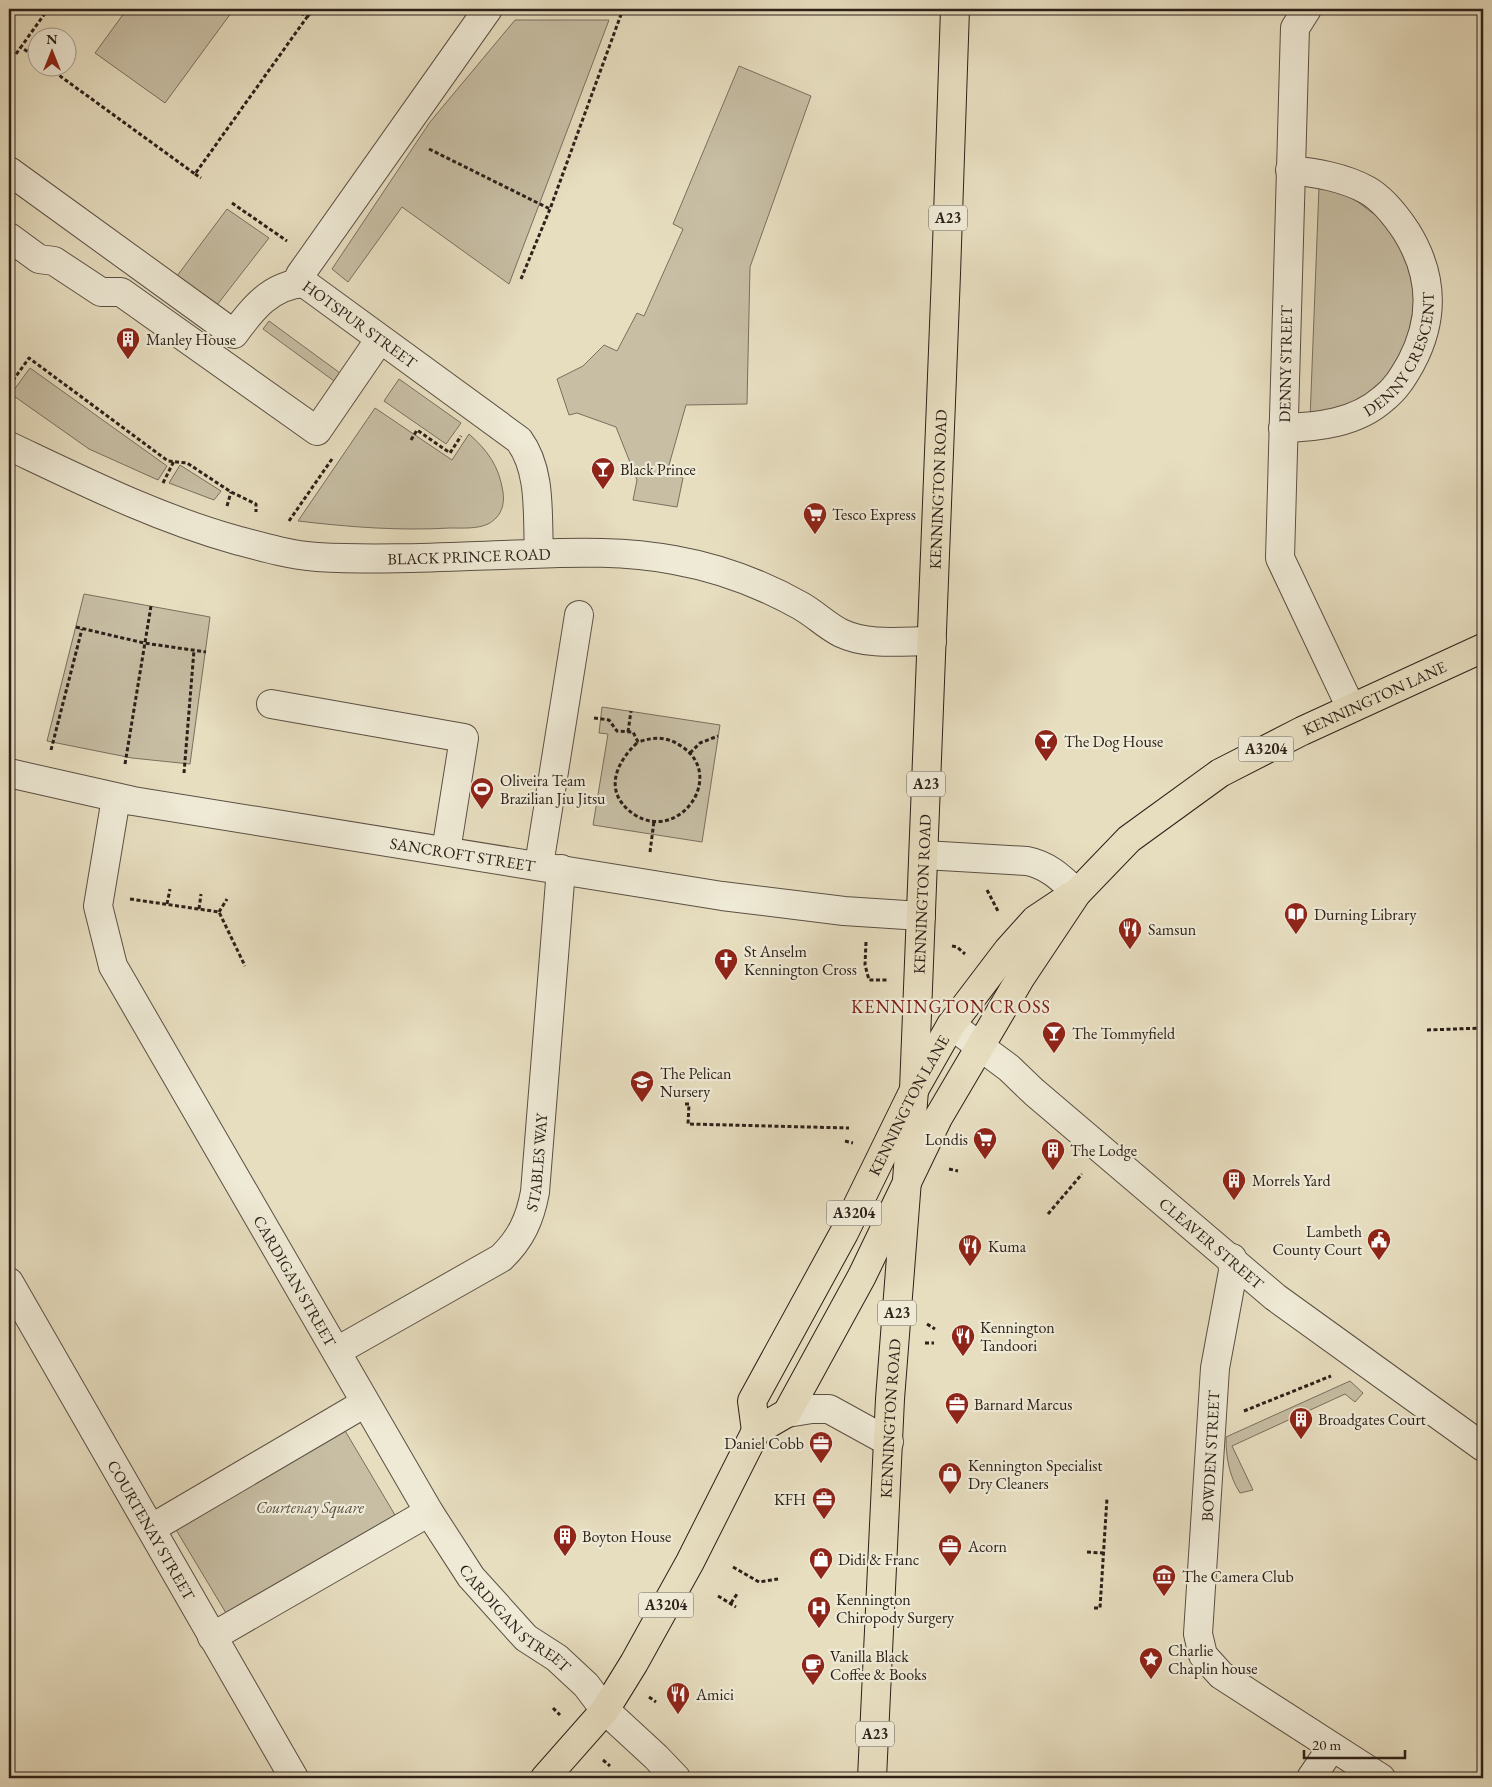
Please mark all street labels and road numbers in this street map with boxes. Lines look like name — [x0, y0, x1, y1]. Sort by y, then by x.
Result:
road number: A23 — [929, 206, 967, 230]
street label: HOTSPUR STREET — [298, 275, 421, 373]
street label: DENNY CRESCENT — [1360, 291, 1439, 421]
street label: DENNY STREET — [1274, 305, 1297, 423]
street label: KENNINGTON ROAD — [924, 409, 952, 570]
street label: BLACK PRINCE ROAD — [387, 543, 551, 569]
street label: KENNINGTON LANE — [1299, 656, 1450, 740]
road number: A3204 — [1238, 736, 1294, 762]
road number: A23 — [907, 772, 945, 796]
street label: KENNINGTON ROAD — [909, 814, 936, 974]
street label: SANCROFT STREET — [388, 833, 537, 877]
street label: KENNINGTON LANE — [864, 1031, 954, 1179]
street label: STABLES WAY — [521, 1112, 552, 1214]
street label: CLEAVER STREET — [1154, 1193, 1268, 1294]
road number: A3204 — [826, 1200, 882, 1226]
street label: CARDIGAN STREET — [248, 1211, 341, 1351]
road number: A23 — [878, 1300, 916, 1326]
street label: KENNINGTON ROAD — [875, 1338, 906, 1499]
street label: BOWDEN STREET — [1197, 1390, 1224, 1522]
street label: COURTENAY STREET — [102, 1456, 200, 1604]
street label: CARDIGAN STREET — [454, 1560, 575, 1677]
road number: A3204 — [638, 1592, 694, 1618]
road number: A23 — [856, 1722, 894, 1746]

